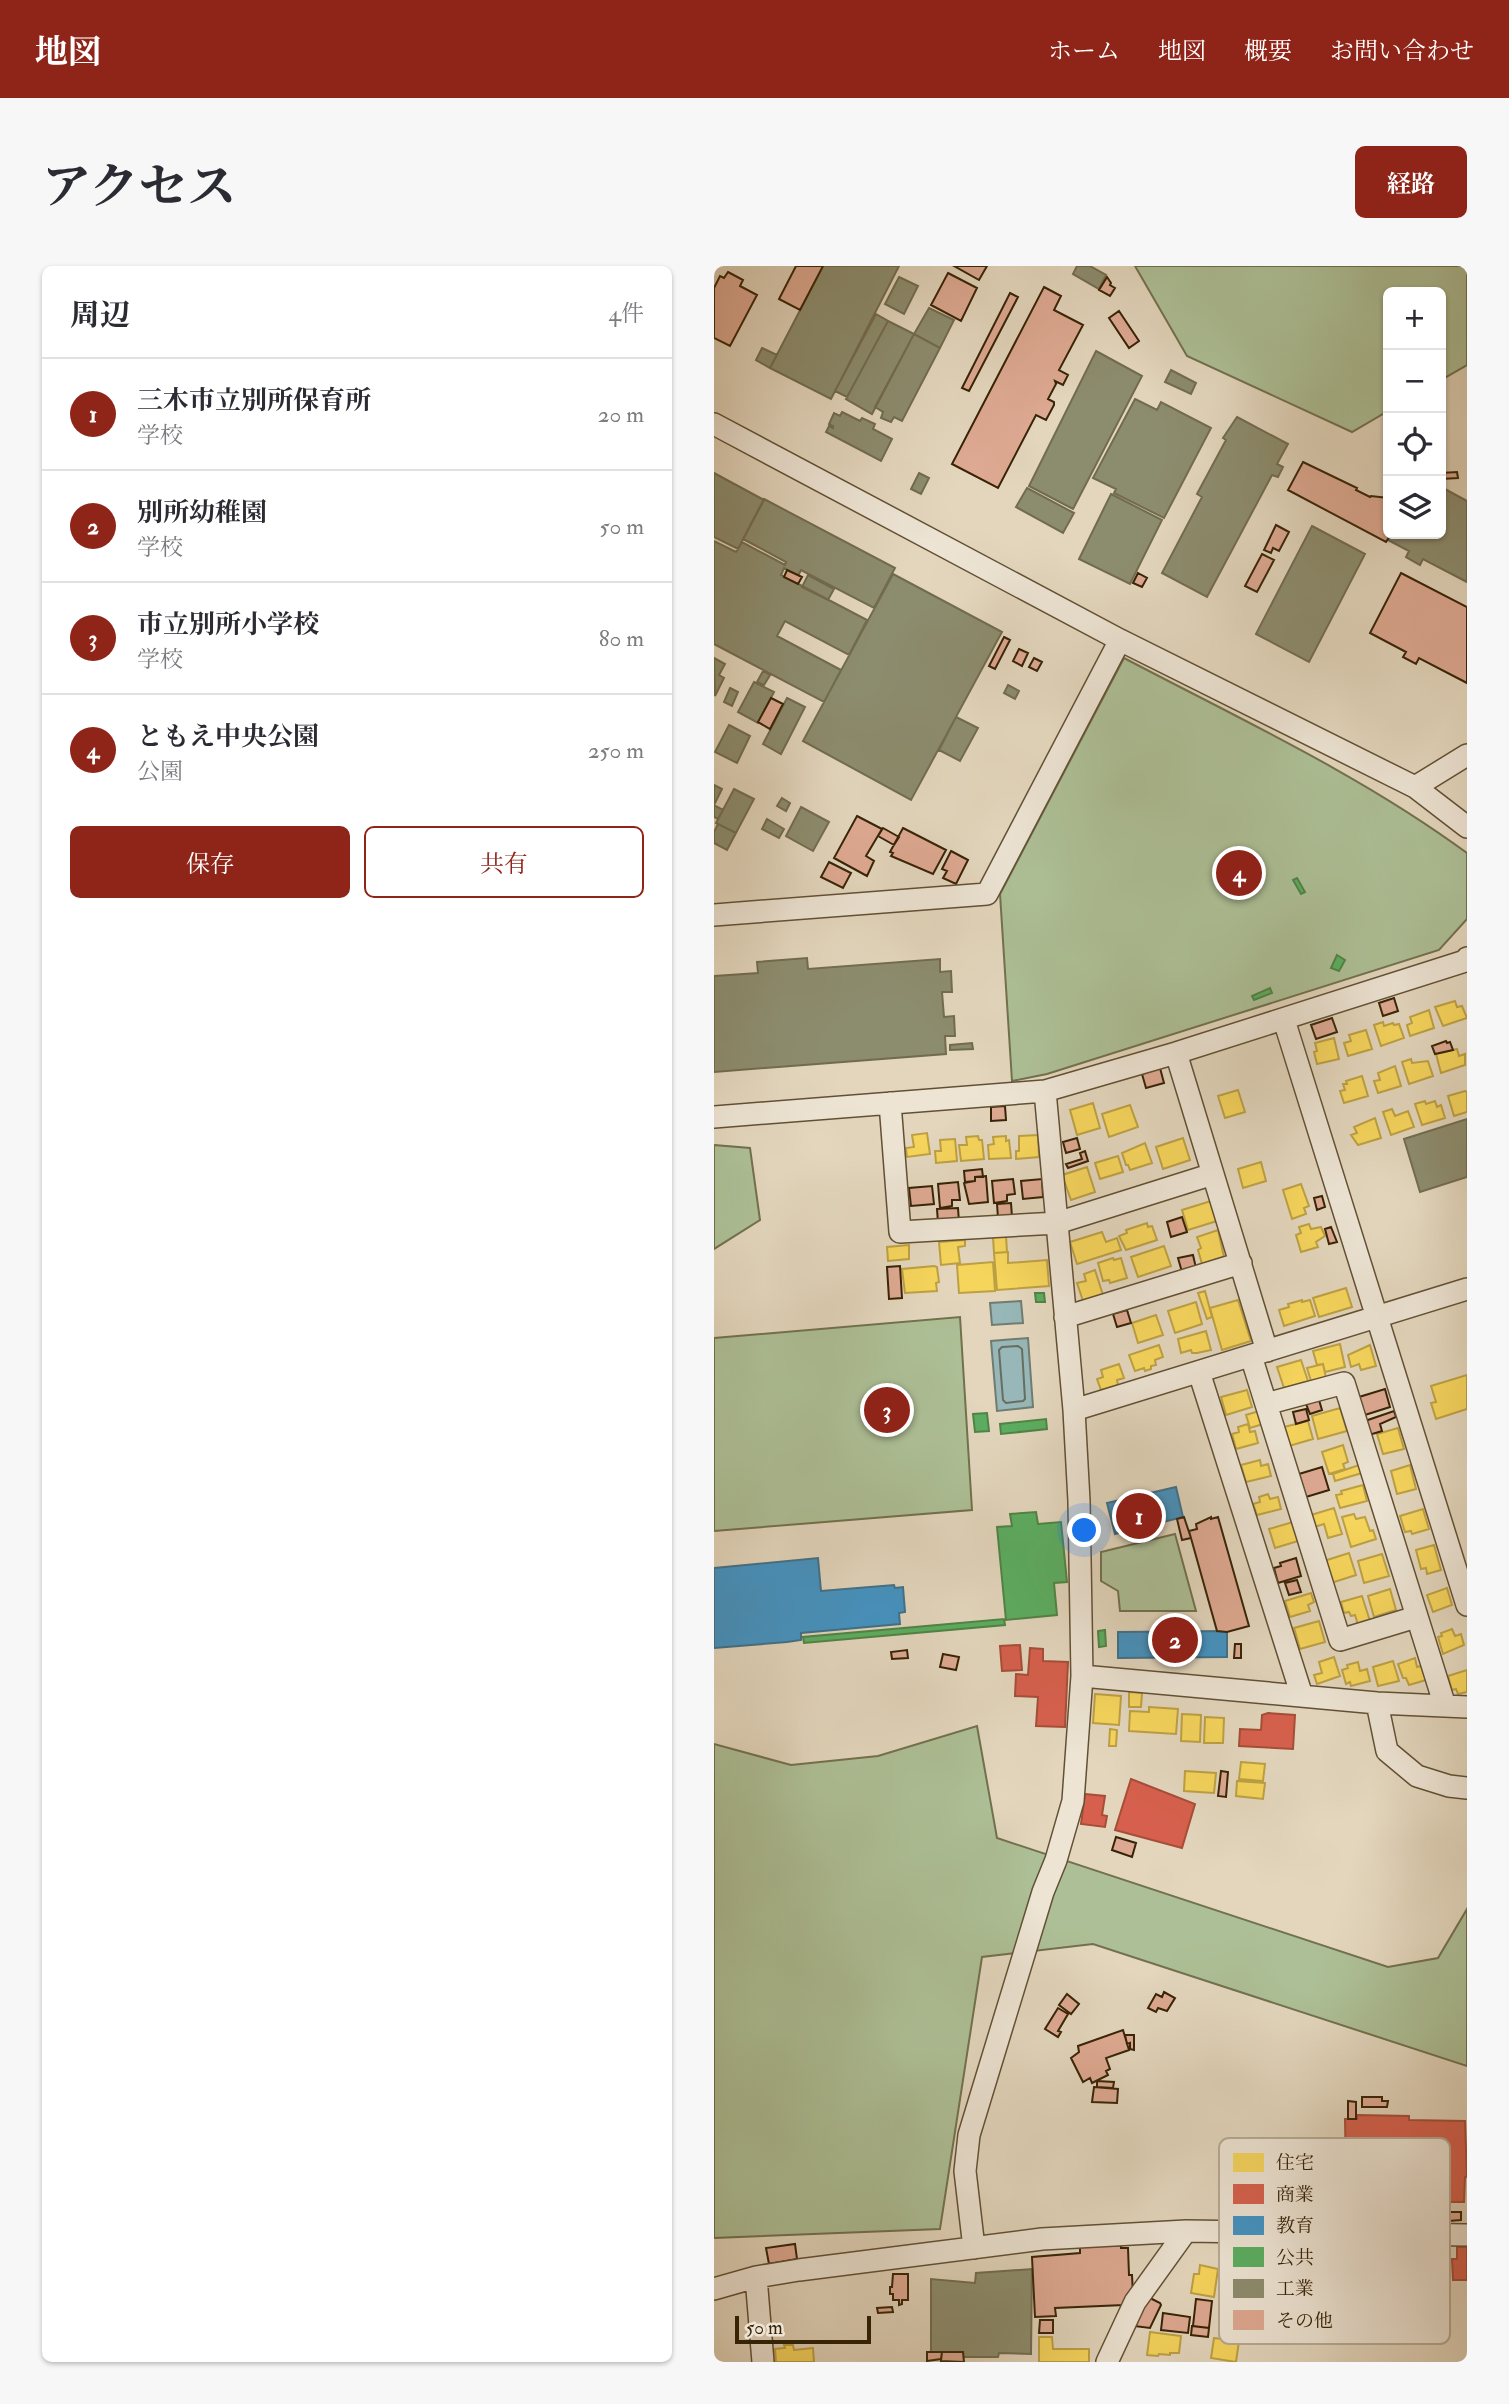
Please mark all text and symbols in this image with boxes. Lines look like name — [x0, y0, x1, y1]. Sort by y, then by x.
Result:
text: 地図 — [35, 32, 101, 73]
text: ホーム — [1048, 36, 1120, 67]
text: 地図 — [1158, 36, 1206, 67]
text: 概要 — [1244, 36, 1292, 67]
text: お問い合わせ — [1330, 36, 1474, 67]
button: 経路 — [1355, 146, 1467, 218]
text: アクセス — [42, 157, 237, 218]
map controls — [1383, 287, 1446, 539]
button: + — [1383, 287, 1446, 350]
text: 周辺 — [70, 297, 130, 334]
text: 4件 — [609, 299, 644, 328]
button: − — [1383, 350, 1446, 413]
text: 三木市立別所保育所 — [137, 385, 371, 417]
text: 1 — [89, 400, 97, 429]
text: 20 m — [598, 400, 644, 429]
button: locate — [1383, 413, 1446, 476]
text: 学校 — [137, 421, 183, 450]
button: layers — [1383, 476, 1446, 539]
text: 別所幼稚園 — [137, 497, 267, 529]
text: 2 — [87, 512, 99, 541]
text: 50 m — [600, 512, 644, 541]
text: 学校 — [137, 533, 183, 562]
text: 市立別所小学校 — [137, 609, 319, 641]
text: 3 — [89, 624, 97, 653]
text: 80 m — [599, 624, 644, 653]
text: 学校 — [137, 645, 183, 674]
text: ともえ中央公園 — [137, 721, 319, 753]
text: 4 — [87, 736, 99, 765]
text: 250 m — [588, 736, 644, 765]
text: 公園 — [137, 757, 183, 786]
button: 保存 — [70, 826, 350, 898]
button: 共有 — [364, 826, 644, 898]
pin: 4 — [1216, 847, 1262, 899]
pin: 3 — [864, 1384, 910, 1436]
pin: 1 — [1116, 1490, 1162, 1542]
your location — [1067, 1513, 1101, 1547]
pin: 2 — [1152, 1614, 1198, 1666]
legend — [1219, 2138, 1450, 2344]
text: 住宅 — [1276, 2151, 1314, 2175]
text: 商業 — [1276, 2183, 1314, 2207]
text: 教育 — [1276, 2214, 1314, 2238]
text: 公共 — [1276, 2246, 1314, 2270]
text: 工業 — [1276, 2277, 1314, 2301]
text: その他 — [1276, 2309, 1333, 2333]
scale bar — [735, 2313, 872, 2345]
text: 50 m — [746, 2316, 783, 2340]

